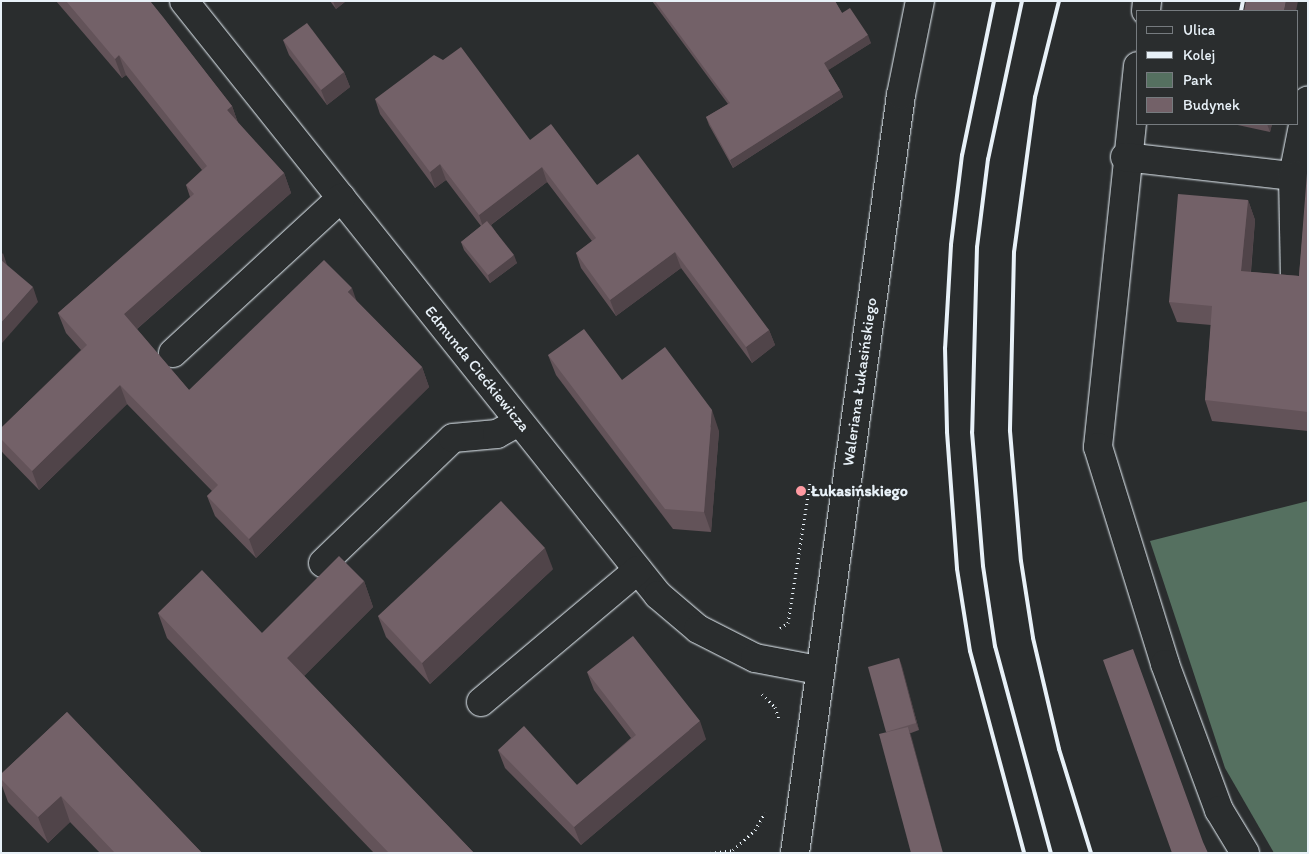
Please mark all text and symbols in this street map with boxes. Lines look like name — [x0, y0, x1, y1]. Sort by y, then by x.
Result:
legend — [1136, 10, 1299, 125]
text: Ulica — [1183, 21, 1215, 39]
text: Kolej — [1183, 46, 1215, 64]
text: Park — [1183, 71, 1213, 89]
text: Budynek — [1183, 96, 1240, 114]
street label: Waleriana Łukasińskiego — [839, 297, 881, 467]
street label: Edmunda Ciećkiewicza — [420, 302, 534, 436]
place label: Łukasińskiego — [811, 481, 908, 501]
marker: Łukasińskiego — [795, 485, 807, 497]

